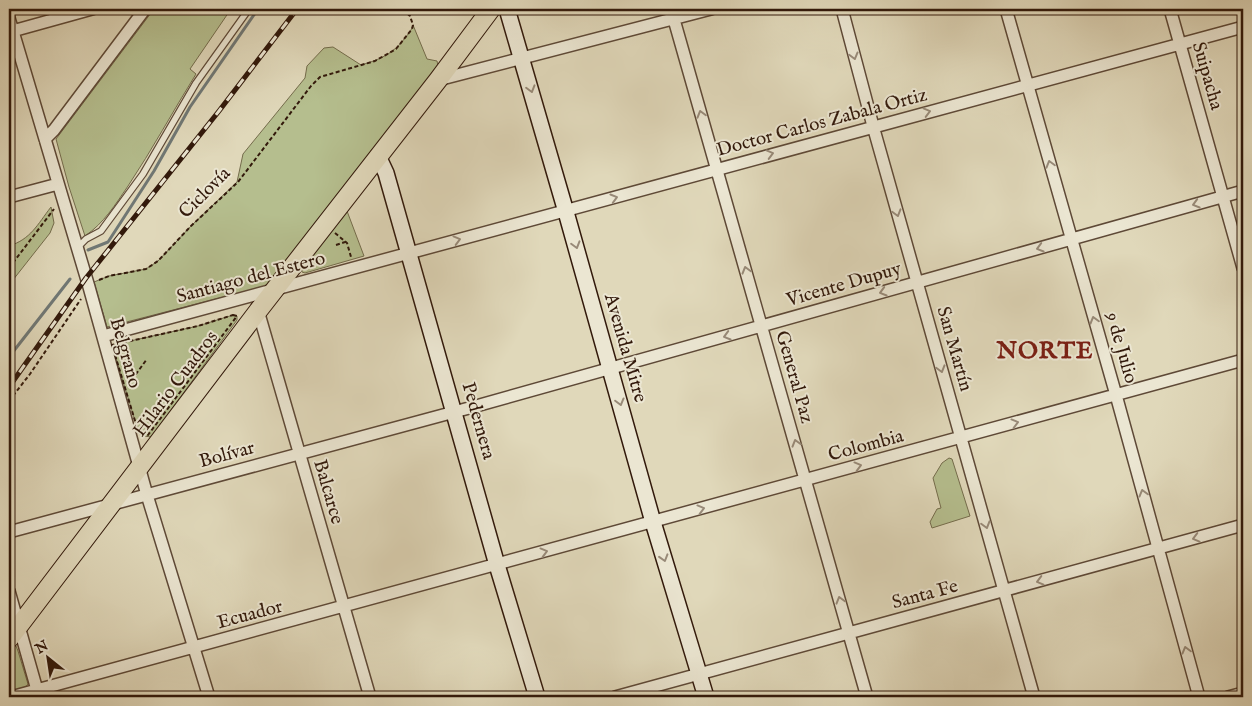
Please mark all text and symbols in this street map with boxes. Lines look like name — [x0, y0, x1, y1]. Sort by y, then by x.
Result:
street label: Suipacha — [1186, 39, 1228, 114]
one-way arrow — [848, 51, 859, 60]
street label: Doctor Carlos Zabala Ortiz — [714, 83, 930, 163]
one-way arrow — [525, 85, 535, 93]
one-way arrow — [922, 108, 931, 118]
one-way arrow — [697, 111, 707, 119]
one-way arrow — [765, 150, 774, 160]
one-way arrow — [1045, 160, 1055, 168]
street label: Ciclovía — [174, 161, 237, 224]
one-way arrow — [609, 194, 617, 204]
one-way arrow — [1193, 199, 1201, 209]
one-way arrow — [892, 208, 902, 216]
one-way arrow — [452, 235, 461, 246]
one-way arrow — [570, 241, 580, 249]
one-way arrow — [1036, 243, 1044, 253]
street label: Santiago del Estero — [174, 247, 328, 309]
street label: Vicente Dupuy — [783, 257, 905, 313]
one-way arrow — [741, 267, 751, 275]
one-way arrow — [879, 286, 888, 297]
street label: Avenida Mitre — [598, 290, 652, 406]
street label: San Martín — [930, 304, 978, 394]
street label: 9 de Julio — [1099, 309, 1143, 386]
street label: Belgrano — [103, 315, 147, 391]
one-way arrow — [1090, 317, 1100, 325]
street label: Hilario Cuadros — [128, 326, 224, 442]
street label: General Paz — [769, 328, 819, 426]
one-way arrow — [723, 330, 731, 340]
district label: NORTE — [996, 336, 1093, 367]
one-way arrow — [936, 364, 946, 373]
street label: Pedernera — [456, 380, 501, 463]
one-way arrow — [614, 397, 624, 405]
one-way arrow — [1010, 418, 1019, 429]
street label: Colombia — [826, 424, 907, 468]
street label: Bolívar — [197, 436, 257, 474]
one-way arrow — [791, 440, 801, 448]
street label: Balcarce — [307, 457, 349, 527]
one-way arrow — [853, 461, 862, 472]
one-way arrow — [1138, 490, 1148, 498]
one-way arrow — [697, 504, 706, 515]
one-way arrow — [980, 521, 990, 529]
one-way arrow — [1192, 532, 1201, 543]
one-way arrow — [540, 547, 549, 558]
one-way arrow — [658, 553, 668, 562]
street label: Santa Fe — [889, 575, 961, 615]
one-way arrow — [1036, 576, 1044, 586]
street label: Ecuador — [215, 595, 285, 635]
one-way arrow — [835, 596, 845, 604]
north arrow — [22, 634, 72, 684]
text: N — [31, 637, 52, 659]
one-way arrow — [1181, 647, 1191, 655]

